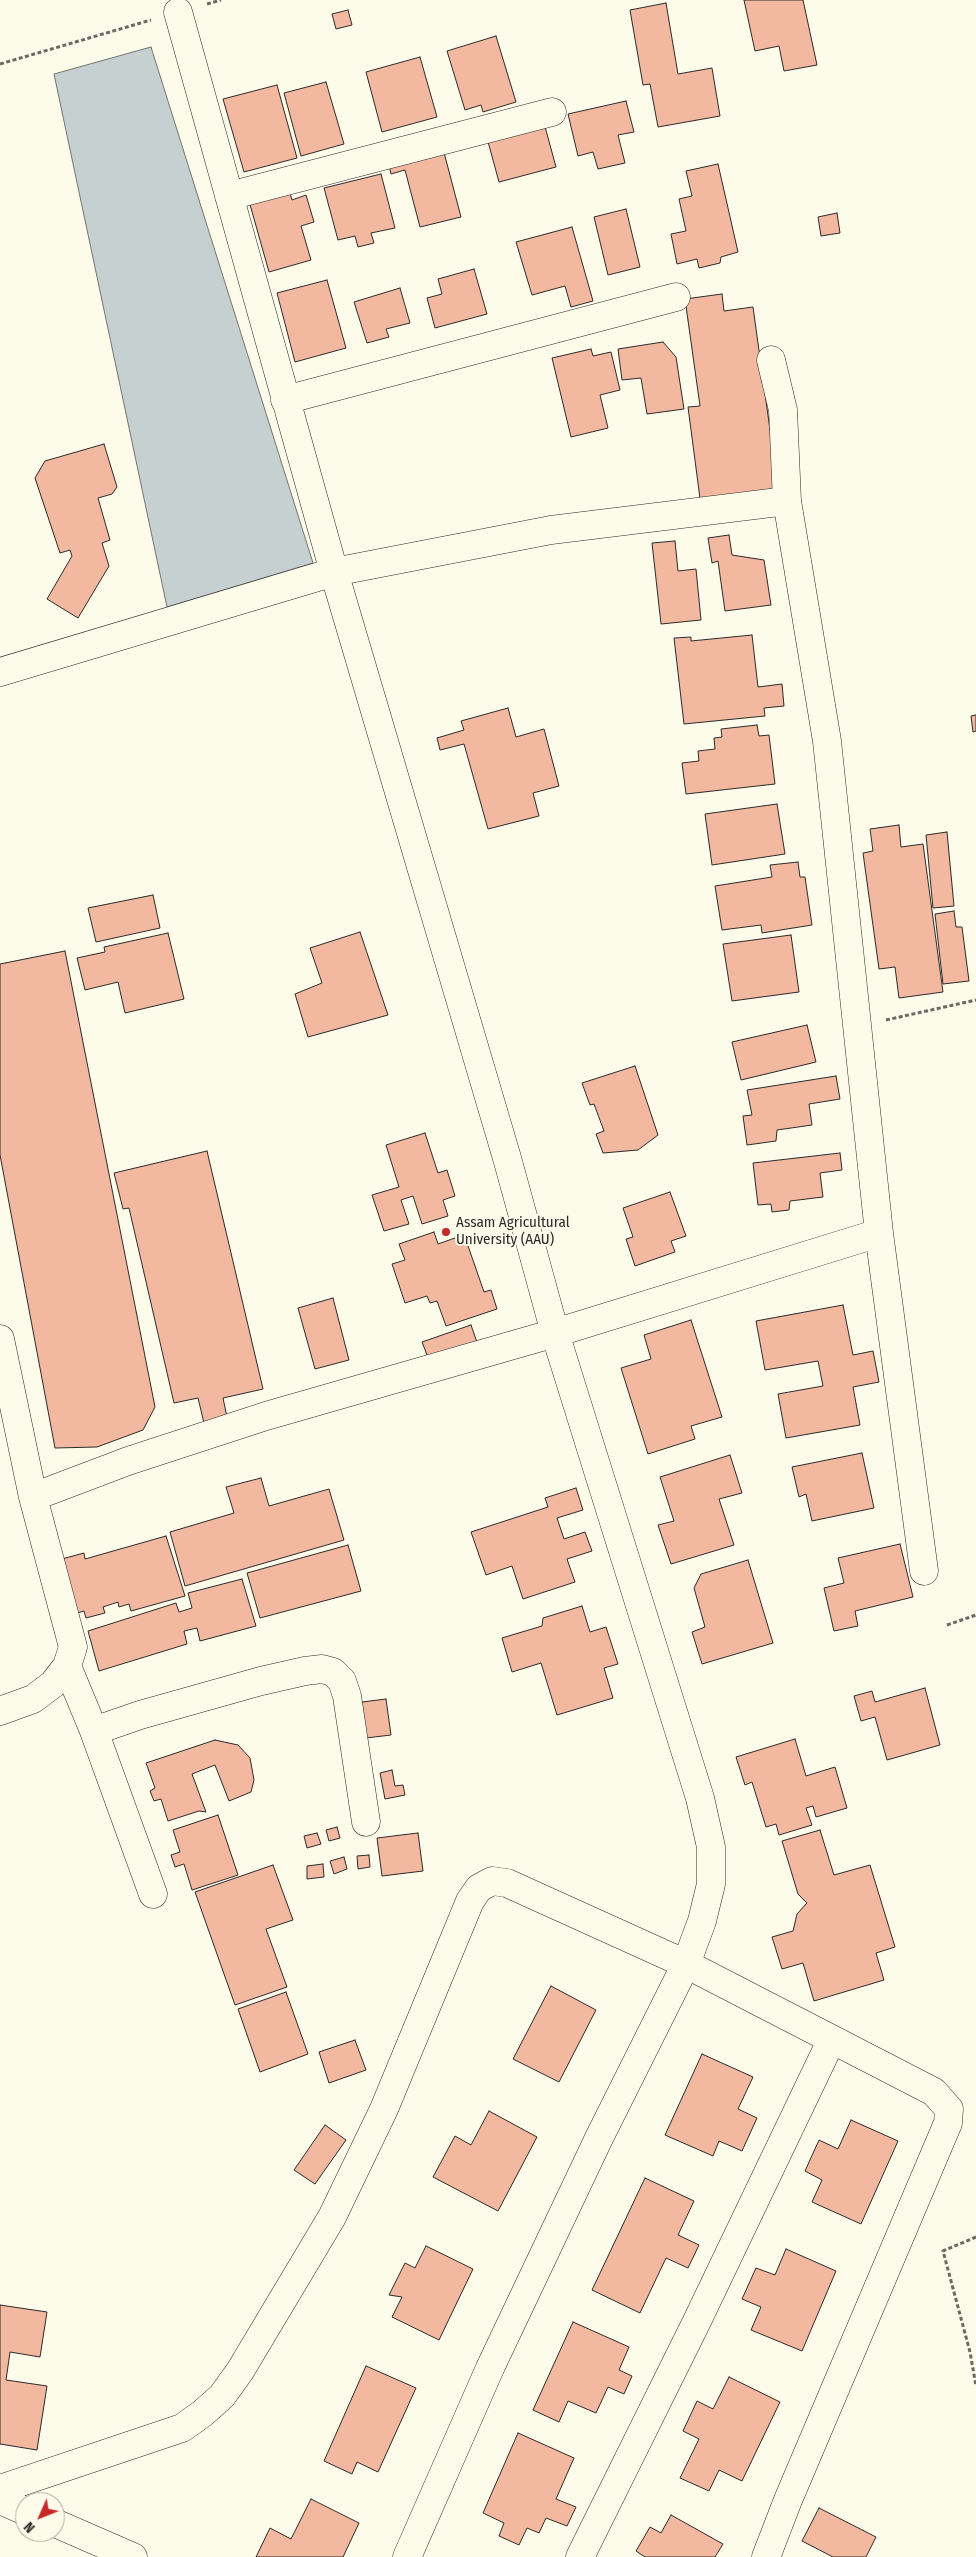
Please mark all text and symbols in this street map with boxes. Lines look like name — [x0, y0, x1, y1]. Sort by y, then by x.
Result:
place label: Assam Agricultural University (AAU) — [456, 1214, 570, 1249]
marker: Assam Agricultural University (AAU) — [440, 1226, 452, 1238]
north arrow — [15, 2492, 65, 2542]
text: N — [21, 2518, 39, 2536]

